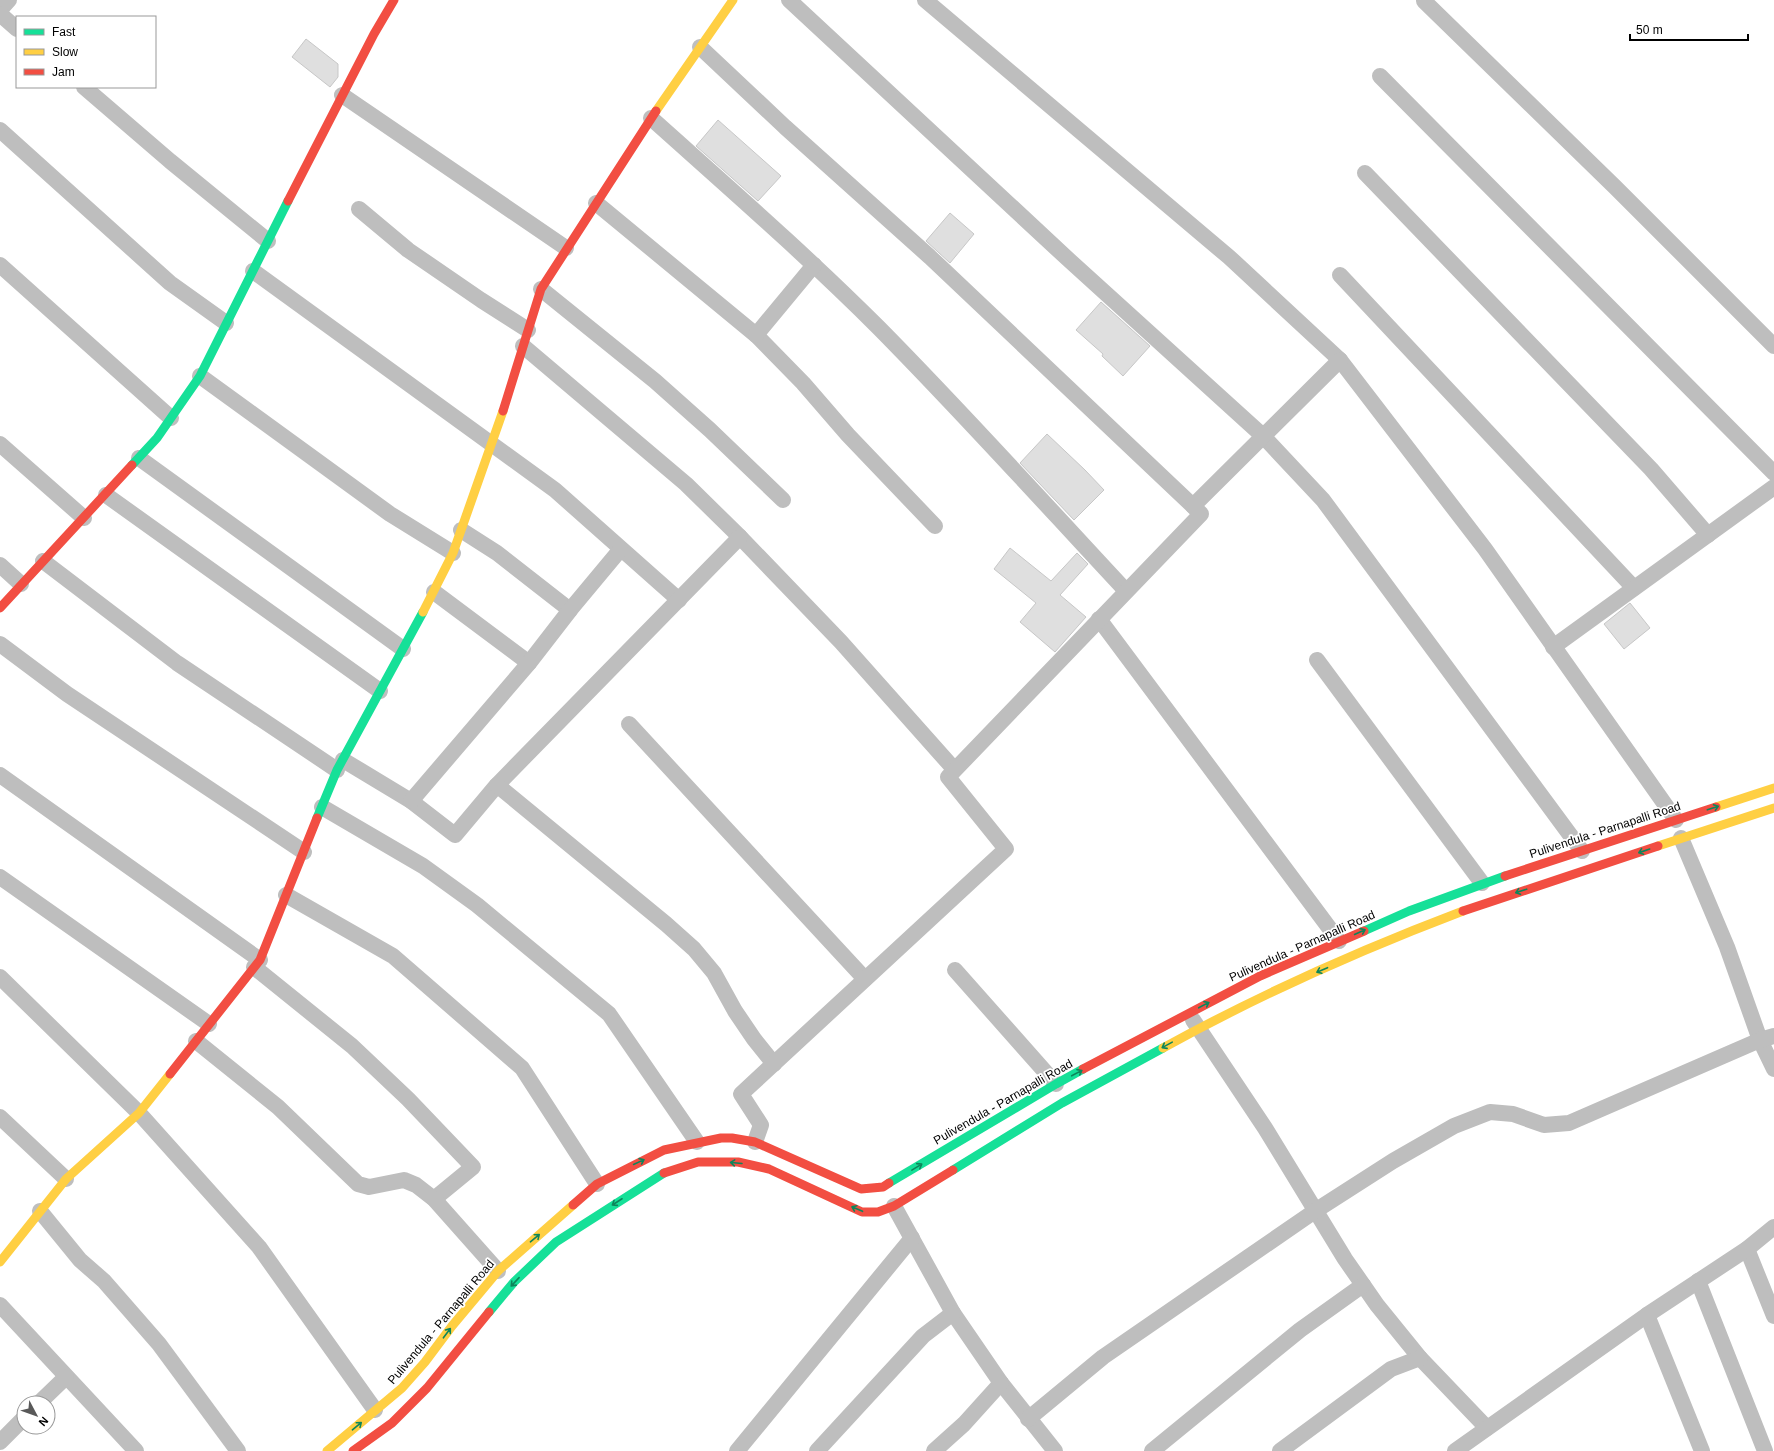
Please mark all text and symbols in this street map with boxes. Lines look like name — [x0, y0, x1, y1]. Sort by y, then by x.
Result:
legend — [16, 16, 156, 88]
scale bar — [1630, 16, 1748, 42]
text: 50 m — [1636, 23, 1663, 37]
text: Fast — [52, 25, 76, 39]
text: Slow — [52, 45, 78, 59]
text: Jam — [52, 65, 75, 79]
street label: Pulivendula - Parnapalli Road — [1528, 799, 1682, 861]
one-way arrow — [1706, 804, 1719, 811]
one-way arrow — [1638, 848, 1651, 855]
one-way arrow — [1514, 888, 1527, 895]
street label: Pulivendula - Parnapalli Road — [1227, 907, 1377, 985]
one-way arrow — [1353, 928, 1365, 935]
one-way arrow — [1316, 967, 1328, 974]
one-way arrow — [1198, 1001, 1210, 1008]
one-way arrow — [1162, 1042, 1174, 1050]
street label: Pulivendula - Parnapalli Road — [931, 1056, 1075, 1148]
one-way arrow — [1071, 1069, 1083, 1076]
one-way arrow — [633, 1158, 645, 1165]
one-way arrow — [730, 1159, 743, 1166]
one-way arrow — [911, 1163, 923, 1171]
one-way arrow — [611, 1198, 622, 1206]
one-way arrow — [851, 1205, 863, 1212]
one-way arrow — [530, 1233, 540, 1242]
street label: Pulivendula - Parnapalli Road — [385, 1257, 497, 1387]
one-way arrow — [510, 1277, 520, 1287]
one-way arrow — [443, 1328, 451, 1339]
north arrow — [16, 1395, 56, 1435]
text: N — [36, 1415, 51, 1429]
one-way arrow — [351, 1421, 362, 1430]

